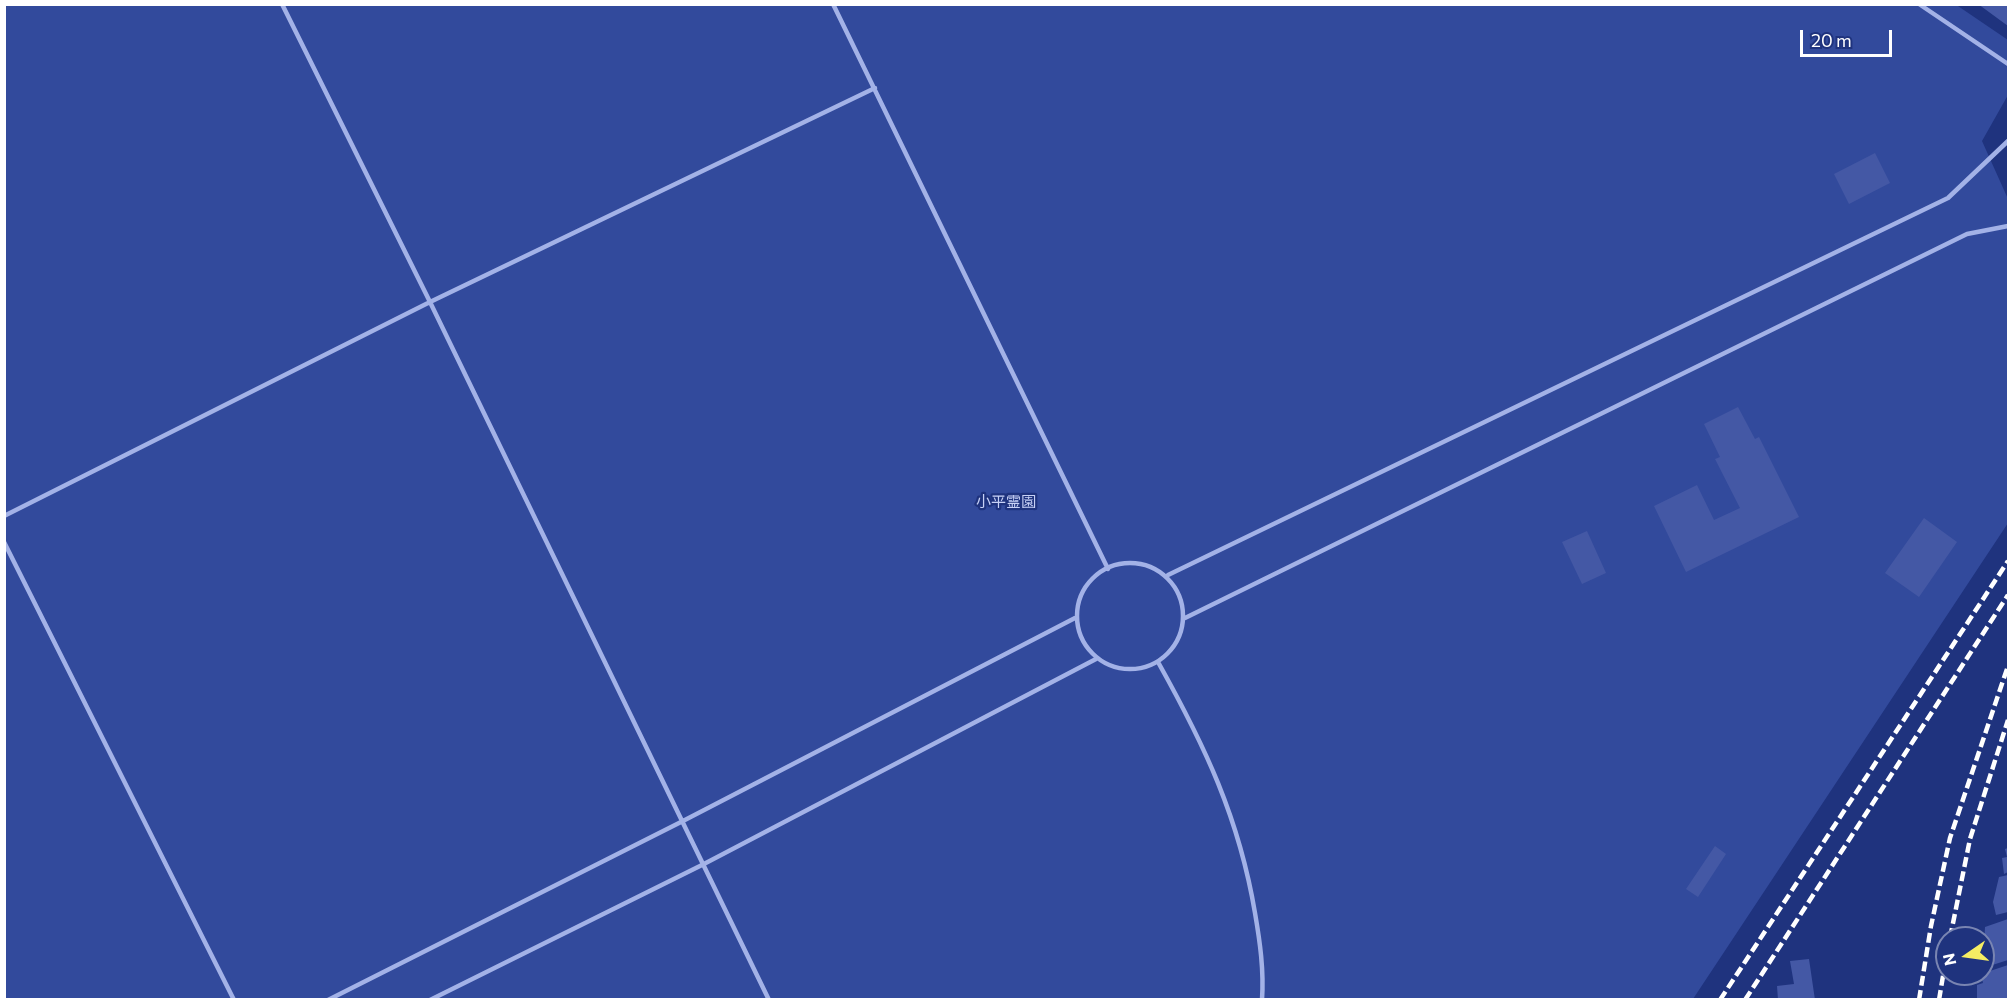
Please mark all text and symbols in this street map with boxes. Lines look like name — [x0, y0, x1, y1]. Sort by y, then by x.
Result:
scale bar — [1803, 18, 1894, 56]
text: 20 m — [1811, 29, 1852, 51]
park label: 小平霊園 — [976, 493, 1036, 511]
north arrow — [1935, 926, 1995, 986]
text: N — [1938, 952, 1960, 968]

